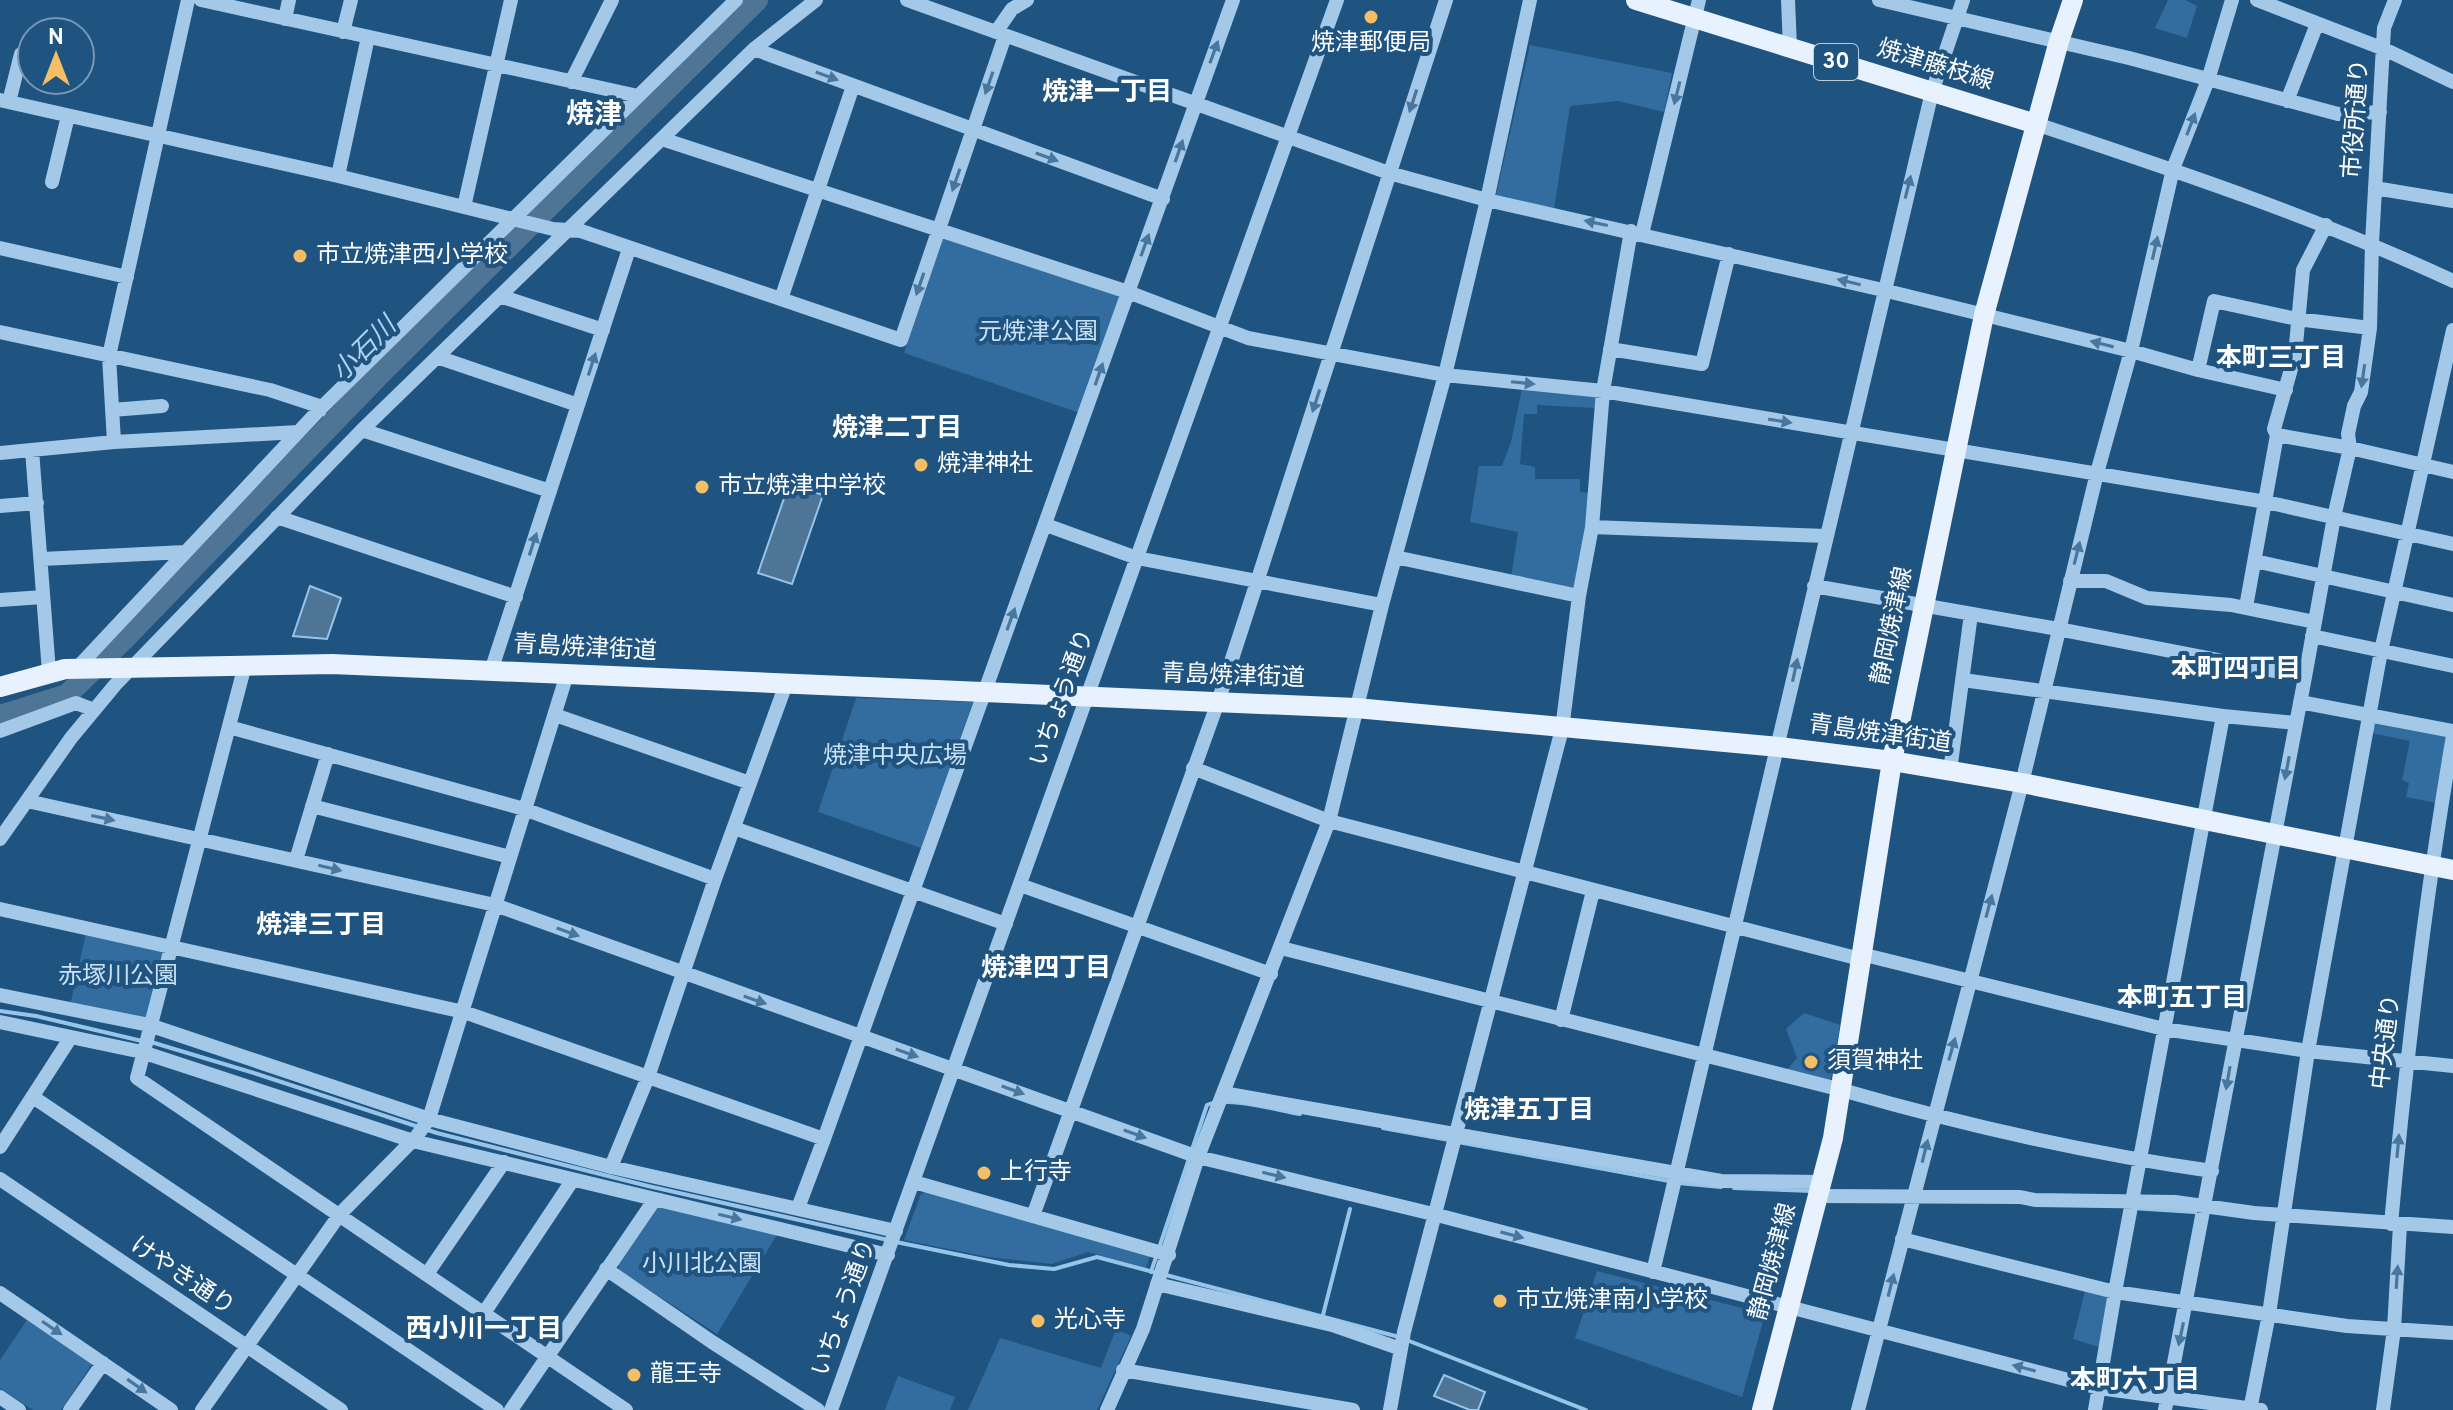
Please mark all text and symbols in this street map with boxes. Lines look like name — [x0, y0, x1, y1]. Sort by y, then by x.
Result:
marker: 焼津郵便局 — [1362, 8, 1380, 26]
north arrow — [16, 16, 96, 96]
text: N — [48, 25, 64, 52]
place label: 焼津郵便局 — [1311, 29, 1431, 59]
street label: 焼津藤枝線 — [1873, 34, 1997, 98]
one-way arrow — [1209, 40, 1221, 64]
road number: 30 — [1814, 44, 1858, 80]
street label: 市役所通り — [2338, 58, 2376, 180]
one-way arrow — [815, 70, 839, 83]
one-way arrow — [983, 71, 995, 95]
district label: 焼津一丁目 — [1042, 77, 1172, 110]
one-way arrow — [1670, 81, 1682, 106]
one-way arrow — [1406, 89, 1419, 113]
district label: 焼津 — [566, 98, 622, 134]
one-way arrow — [2185, 112, 2198, 136]
one-way arrow — [1174, 139, 1186, 163]
one-way arrow — [1035, 151, 1059, 164]
one-way arrow — [950, 168, 962, 192]
one-way arrow — [1903, 175, 1915, 200]
one-way arrow — [1583, 216, 1608, 229]
one-way arrow — [1139, 233, 1152, 257]
one-way arrow — [2149, 235, 2162, 260]
place label: 市立焼津西小学校 — [316, 241, 508, 271]
marker: 市立焼津西小学校 — [291, 247, 309, 265]
one-way arrow — [913, 272, 926, 296]
one-way arrow — [1836, 275, 1861, 288]
water label: 小石川 — [326, 309, 406, 389]
park label: 元焼津公園 — [978, 318, 1098, 348]
one-way arrow — [2089, 337, 2114, 350]
district label: 本町三丁目 — [2216, 343, 2346, 376]
one-way arrow — [586, 351, 598, 375]
one-way arrow — [1093, 362, 1105, 386]
one-way arrow — [2357, 364, 2370, 389]
one-way arrow — [1511, 376, 1536, 389]
one-way arrow — [1309, 390, 1321, 414]
district label: 焼津二丁目 — [832, 413, 962, 446]
one-way arrow — [1768, 415, 1793, 427]
place label: 焼津神社 — [937, 450, 1033, 480]
marker: 焼津神社 — [912, 456, 930, 474]
place label: 市立焼津中学校 — [718, 472, 886, 502]
marker: 市立焼津中学校 — [693, 478, 711, 496]
one-way arrow — [527, 532, 540, 556]
one-way arrow — [2072, 541, 2084, 566]
street label: 静岡焼津線 — [1866, 564, 1920, 688]
one-way arrow — [1005, 607, 1018, 631]
street label: いちょう通り — [1024, 625, 1102, 771]
street label: 青島焼津街道 — [512, 630, 658, 668]
district label: 本町四丁目 — [2171, 654, 2301, 687]
one-way arrow — [1789, 658, 1802, 683]
street label: 青島焼津街道 — [1161, 659, 1305, 695]
street label: 青島焼津街道 — [1807, 710, 1953, 760]
park label: 焼津中央広場 — [823, 742, 967, 772]
one-way arrow — [2280, 755, 2293, 780]
one-way arrow — [90, 812, 115, 825]
one-way arrow — [318, 862, 343, 875]
one-way arrow — [1984, 893, 1996, 918]
district label: 焼津三丁目 — [256, 910, 386, 943]
one-way arrow — [556, 926, 580, 939]
district label: 焼津四丁目 — [981, 953, 1111, 986]
park label: 赤塚川公園 — [58, 962, 178, 992]
district label: 本町五丁目 — [2117, 983, 2247, 1016]
street label: 中央通り — [2366, 993, 2408, 1091]
one-way arrow — [744, 994, 768, 1007]
one-way arrow — [1946, 1037, 1959, 1061]
one-way arrow — [895, 1047, 919, 1059]
place label: 須賀神社 — [1827, 1047, 1923, 1077]
marker: 須賀神社 — [1802, 1053, 1820, 1071]
one-way arrow — [2222, 1066, 2234, 1091]
one-way arrow — [1001, 1084, 1025, 1097]
district label: 焼津五丁目 — [1464, 1095, 1594, 1128]
one-way arrow — [1123, 1128, 1147, 1141]
one-way arrow — [2392, 1133, 2405, 1158]
one-way arrow — [1919, 1138, 1931, 1163]
place label: 上行寺 — [1000, 1158, 1072, 1188]
marker: 上行寺 — [975, 1164, 993, 1182]
one-way arrow — [1262, 1169, 1287, 1182]
street label: 静岡焼津線 — [1744, 1200, 1804, 1324]
one-way arrow — [718, 1211, 743, 1224]
one-way arrow — [1499, 1229, 1524, 1241]
street label: けやき通り — [124, 1231, 240, 1323]
street label: いちょう通り — [806, 1235, 884, 1381]
park label: 小川北公園 — [642, 1250, 762, 1280]
one-way arrow — [2391, 1264, 2404, 1289]
one-way arrow — [1885, 1272, 1898, 1297]
place label: 市立焼津南小学校 — [1516, 1286, 1708, 1316]
marker: 市立焼津南小学校 — [1491, 1292, 1509, 1310]
place label: 光心寺 — [1054, 1306, 1126, 1336]
marker: 光心寺 — [1029, 1312, 1047, 1330]
district label: 西小川一丁目 — [406, 1314, 562, 1347]
one-way arrow — [41, 1320, 62, 1335]
one-way arrow — [2174, 1321, 2186, 1346]
place label: 龍王寺 — [650, 1360, 722, 1390]
one-way arrow — [2011, 1362, 2036, 1374]
district label: 本町六丁目 — [2070, 1365, 2200, 1398]
marker: 龍王寺 — [625, 1366, 643, 1384]
one-way arrow — [127, 1378, 148, 1393]

